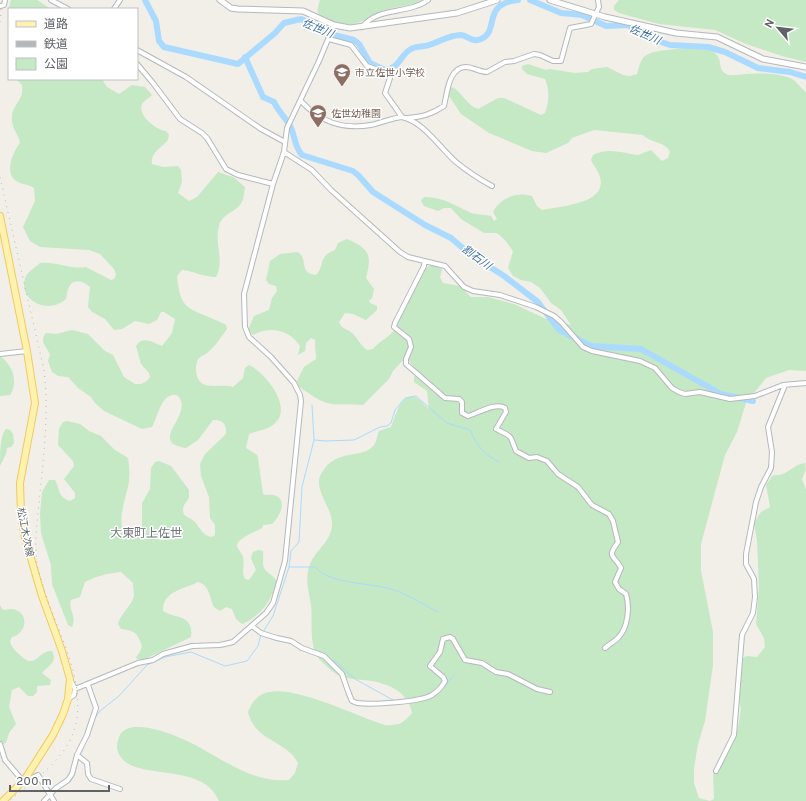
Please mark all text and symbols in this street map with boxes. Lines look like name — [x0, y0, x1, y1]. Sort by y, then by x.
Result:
legend — [8, 8, 138, 80]
north arrow — [758, 8, 798, 48]
water label: 佐世川 — [300, 16, 336, 42]
text: 道路 — [44, 17, 68, 33]
text: N — [762, 17, 778, 31]
water label: 佐世川 — [627, 22, 663, 48]
text: 鉄道 — [44, 37, 68, 53]
text: 公園 — [44, 57, 68, 73]
school or university icon: 市立佐世小学校 — [332, 62, 352, 87]
place label: 市立佐世小学校 — [355, 67, 425, 80]
school or university icon: 佐世幼稚園 — [308, 103, 328, 128]
place label: 佐世幼稚園 — [331, 108, 381, 121]
water label: 割石川 — [459, 242, 495, 274]
street label: 松江木次線 — [13, 507, 36, 558]
district label: 大東町上佐世 — [110, 526, 182, 542]
scale bar — [10, 767, 109, 793]
text: 200 m — [16, 774, 52, 790]

